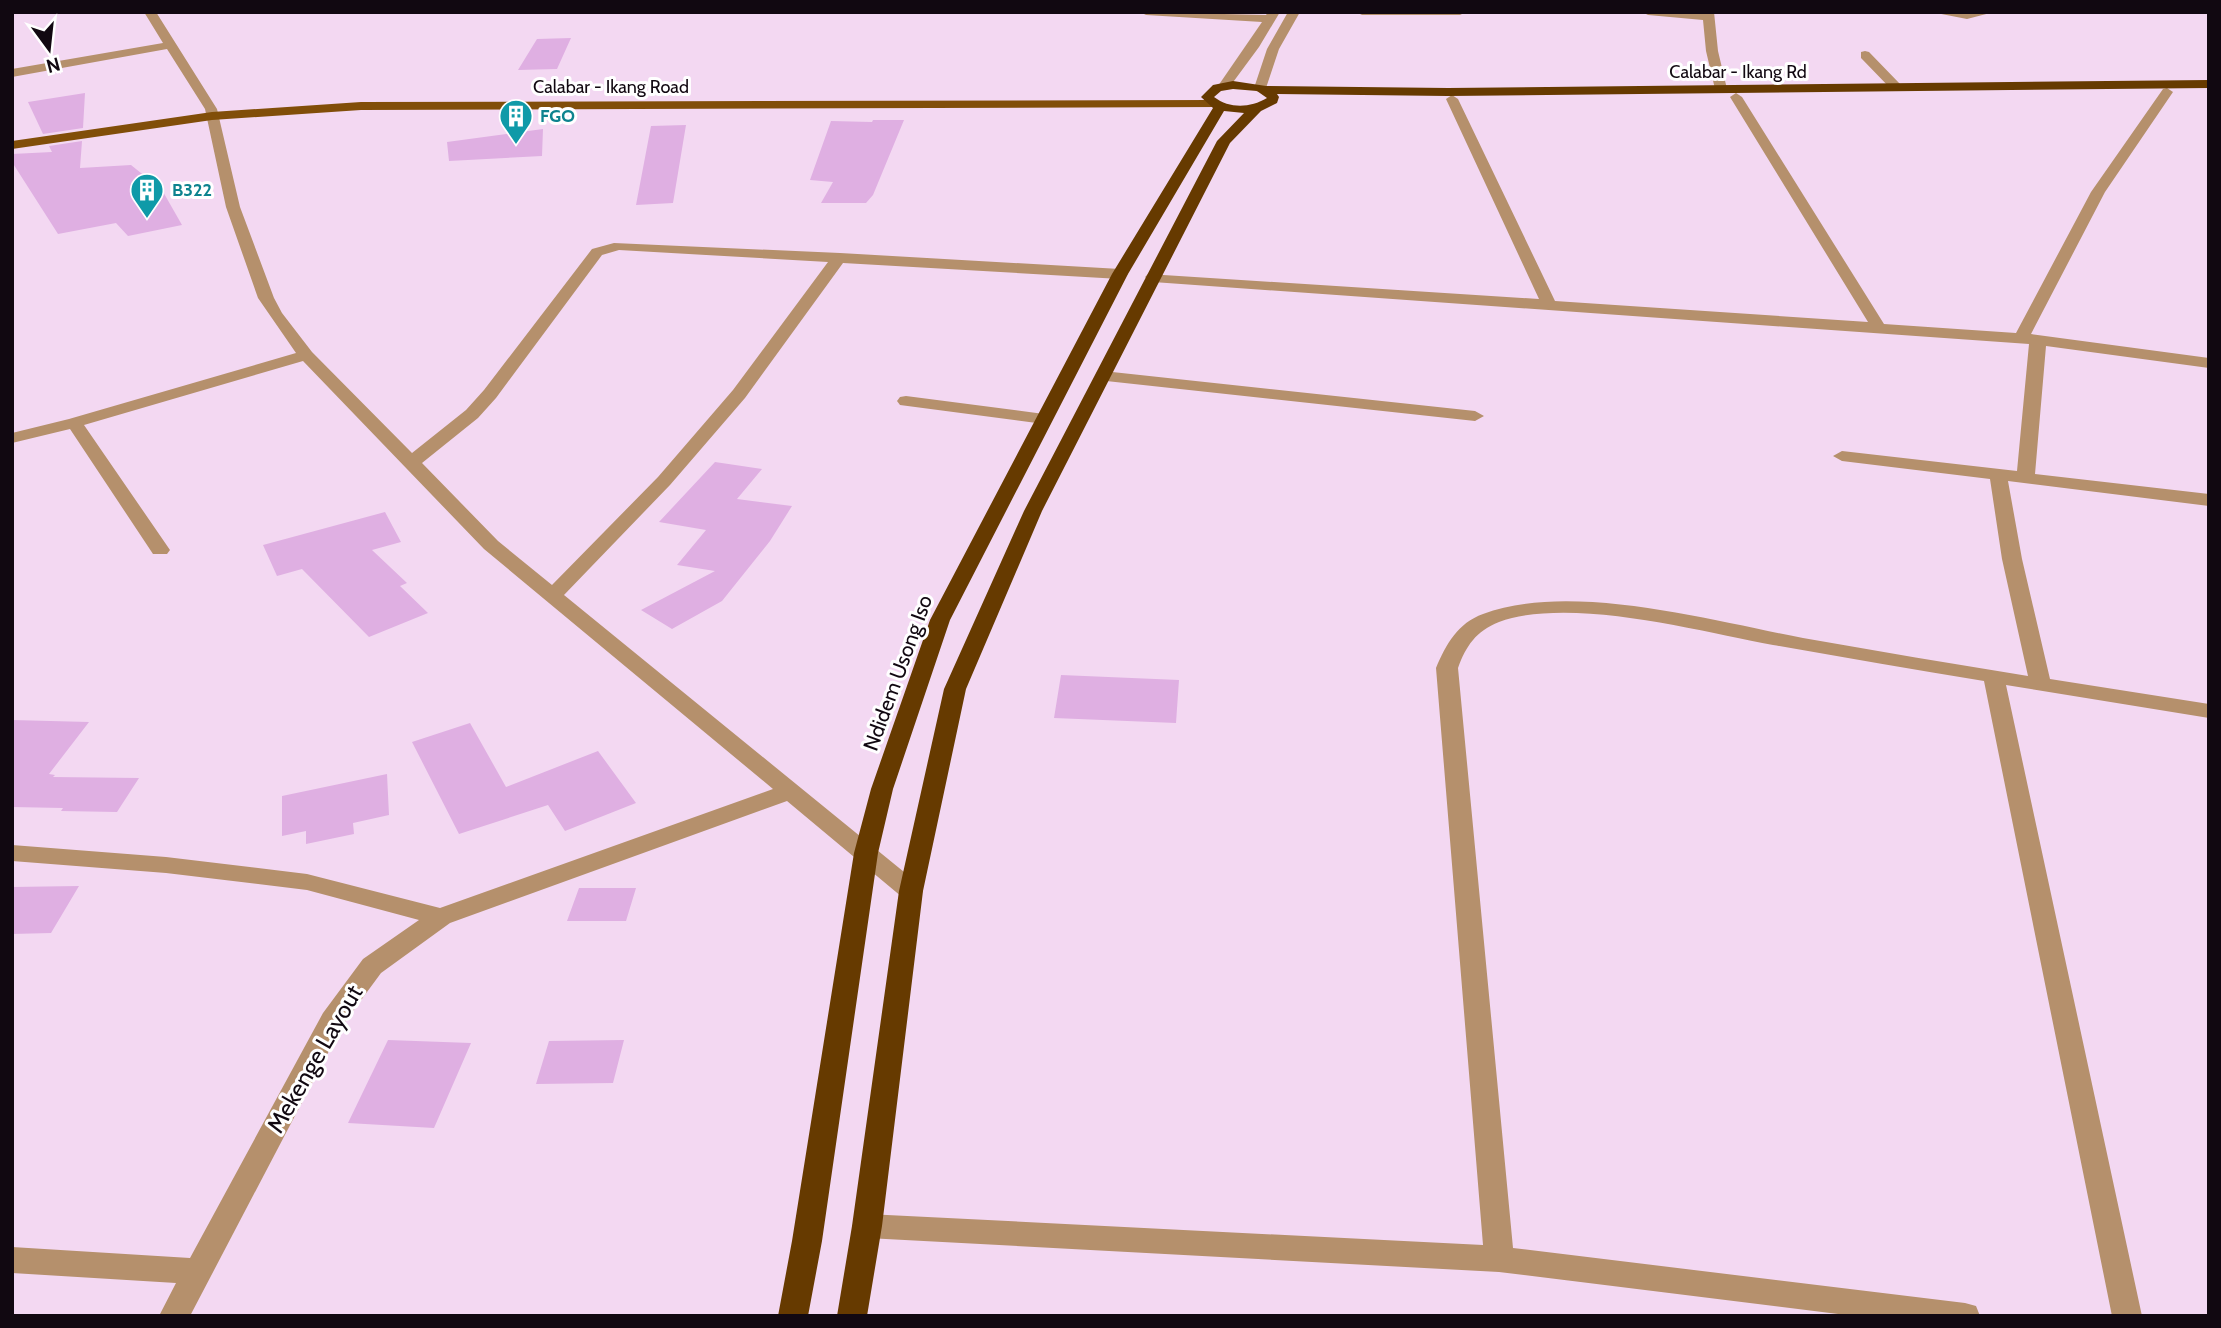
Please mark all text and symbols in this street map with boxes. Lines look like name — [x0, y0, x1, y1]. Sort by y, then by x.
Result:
north arrow — [14, 14, 84, 84]
text: N — [44, 52, 63, 78]
street label: Calabar - Ikang Rd — [1669, 61, 1807, 83]
street label: Calabar - Ikang Road — [533, 76, 689, 98]
building icon: FGO — [497, 97, 535, 146]
place label: FGO — [540, 105, 575, 127]
building icon: B322 — [128, 171, 166, 220]
place label: B322 — [172, 179, 212, 201]
street label: Ndidem Usong Iso — [858, 592, 937, 754]
street label: Mekenge Layout — [261, 980, 369, 1138]

